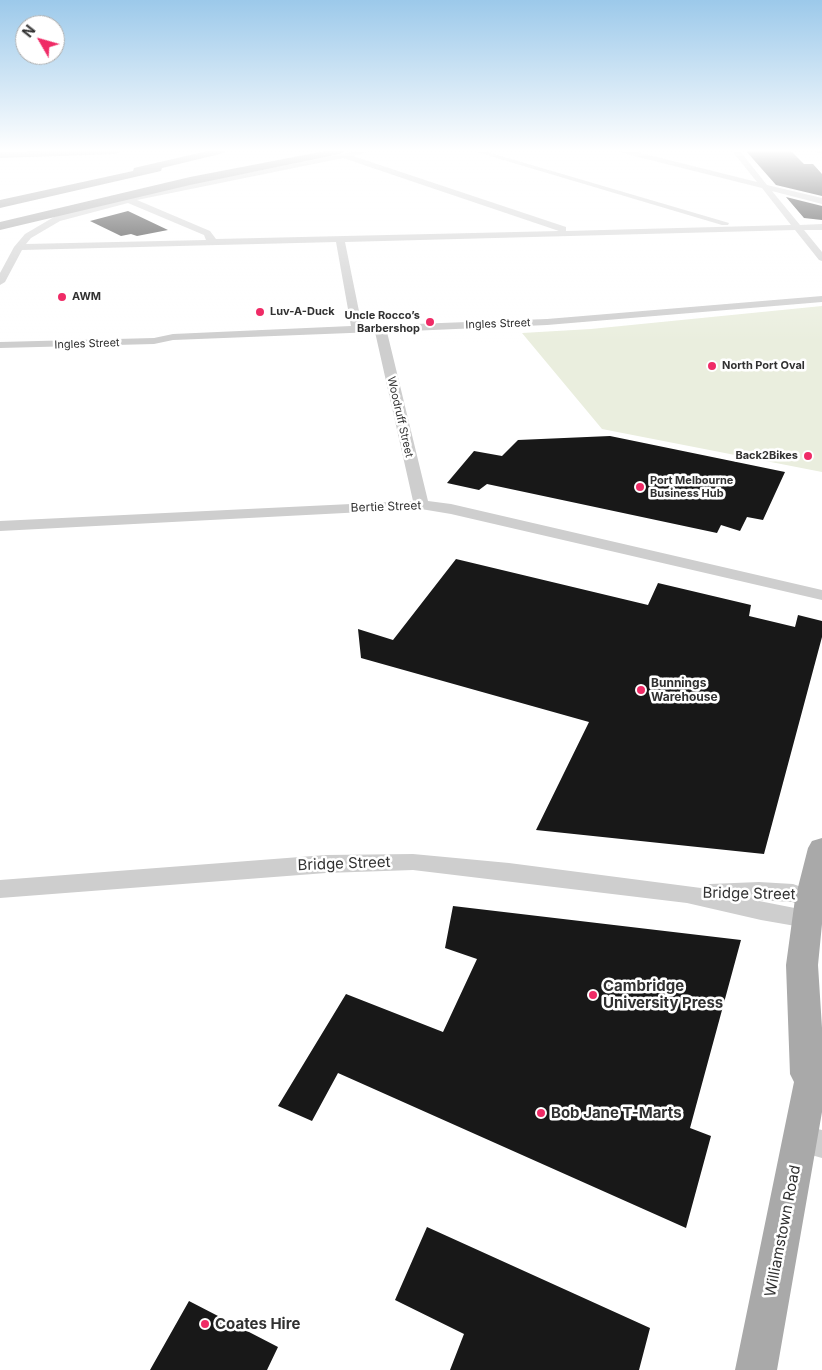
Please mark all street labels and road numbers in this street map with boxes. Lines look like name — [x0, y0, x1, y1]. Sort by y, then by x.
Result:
street label: Ingles Street — [465, 316, 531, 332]
street label: Ingles Street — [54, 336, 120, 352]
street label: Woodruff Street — [384, 375, 416, 459]
street label: Bertie Street — [350, 499, 422, 515]
street label: Bridge Street — [297, 853, 391, 875]
street label: Bridge Street — [702, 884, 796, 904]
street label: Williamstown Road — [761, 1164, 805, 1298]

